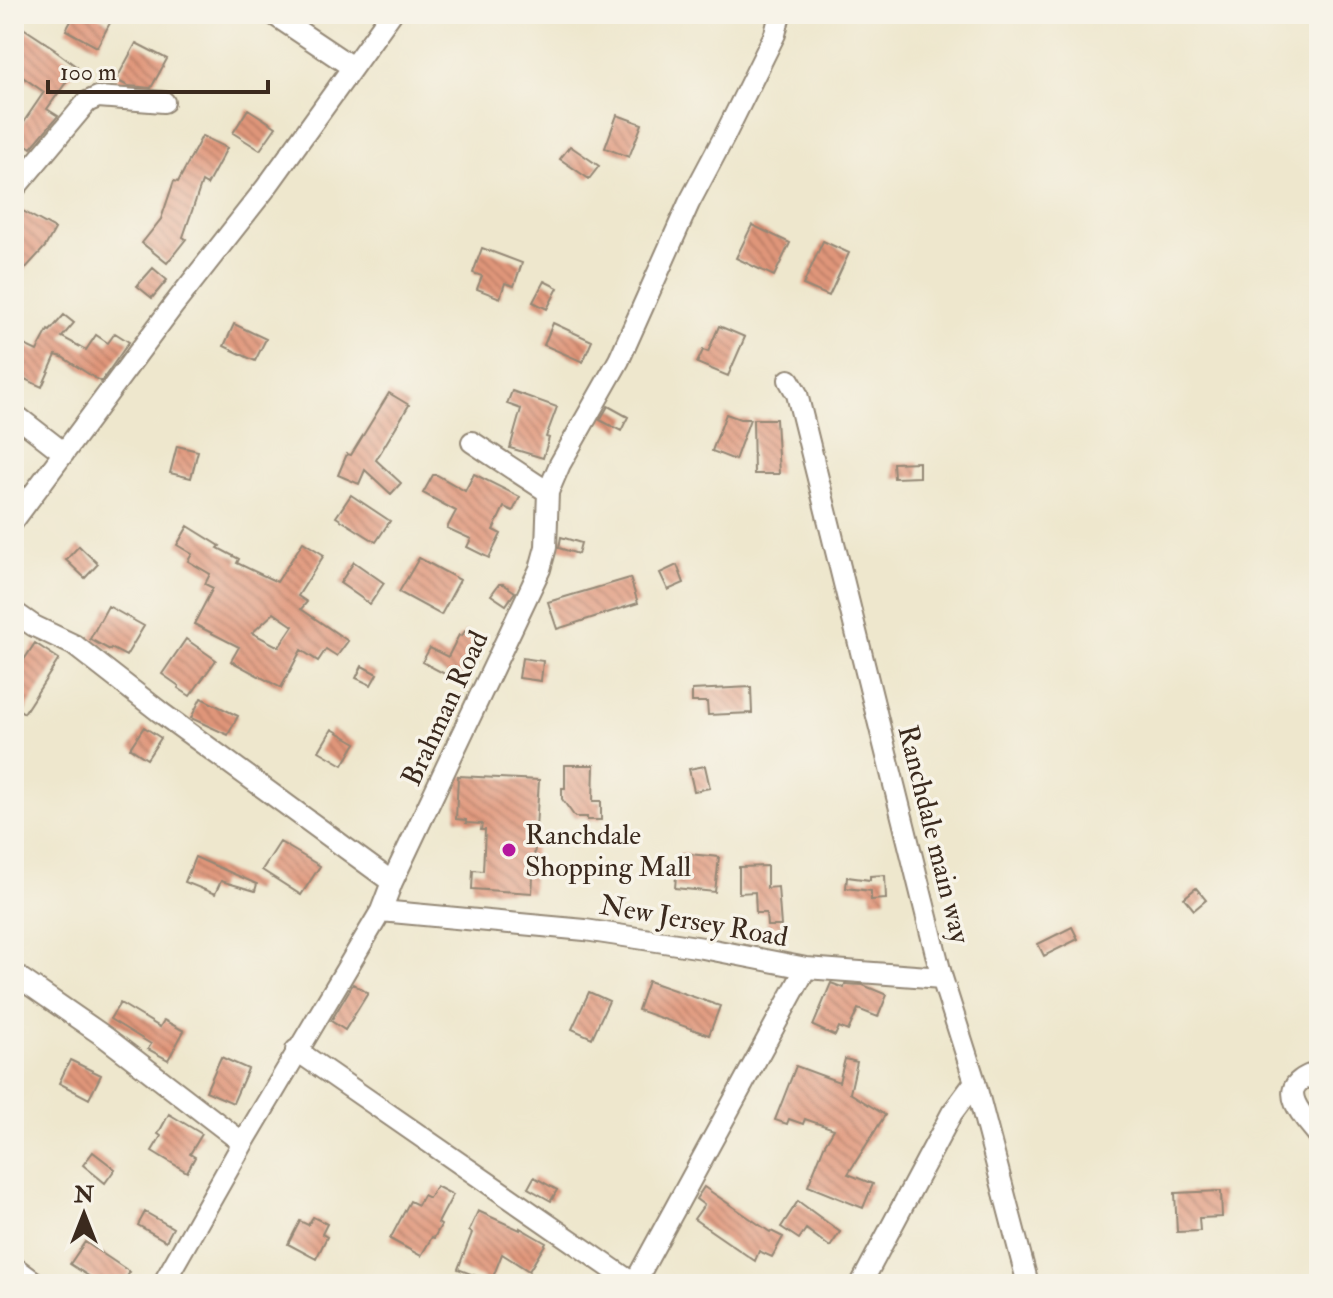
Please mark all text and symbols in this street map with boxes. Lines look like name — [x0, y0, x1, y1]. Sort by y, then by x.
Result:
scale bar — [48, 44, 268, 94]
text: 100 m — [60, 57, 117, 88]
street label: Brahman Road — [394, 625, 497, 792]
street label: Ranchdale main way — [890, 722, 978, 948]
place label: Ranchdale Shopping Mall — [525, 818, 691, 885]
marker: Ranchdale Shopping Mall — [500, 841, 518, 859]
street label: New Jersey Road — [597, 888, 791, 955]
north arrow — [44, 1174, 124, 1254]
text: N — [73, 1181, 94, 1209]

